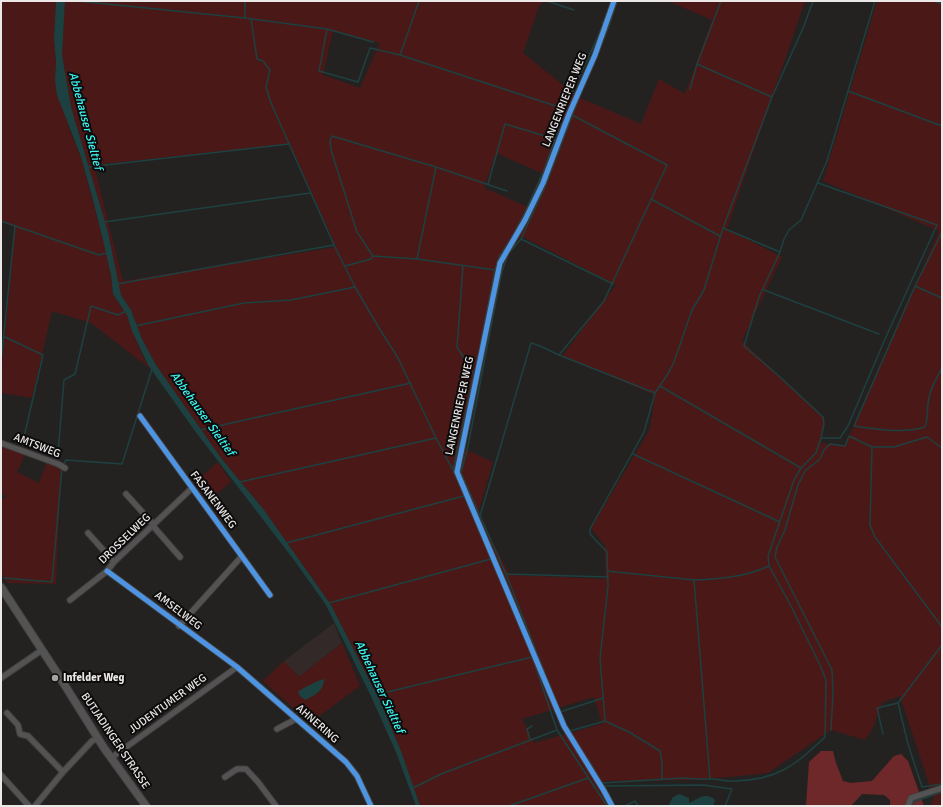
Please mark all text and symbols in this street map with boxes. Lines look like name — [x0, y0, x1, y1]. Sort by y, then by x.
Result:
street label: LANGENRIEPER WEG — [540, 51, 590, 149]
water label: Abbehauser Sieltief — [65, 71, 105, 171]
street label: LANGENRIEPER WEG — [443, 355, 477, 457]
water label: Abbehauser Sieltief — [167, 369, 237, 459]
street label: AMTSWEG — [12, 431, 62, 461]
street label: FASANENWEG — [187, 469, 239, 531]
street label: DROSSELWEG — [96, 511, 154, 567]
street label: AMSELWEG — [152, 589, 204, 633]
water label: Abbehauser Sieltief — [351, 638, 407, 736]
place label: Infelder Weg — [63, 671, 124, 685]
street label: JUDENTUMER WEG — [127, 671, 209, 737]
marker: Infelder Weg — [50, 673, 60, 683]
street label: BUTJADINGER STRASSE — [78, 690, 152, 792]
street label: AHNERING — [293, 702, 341, 746]

